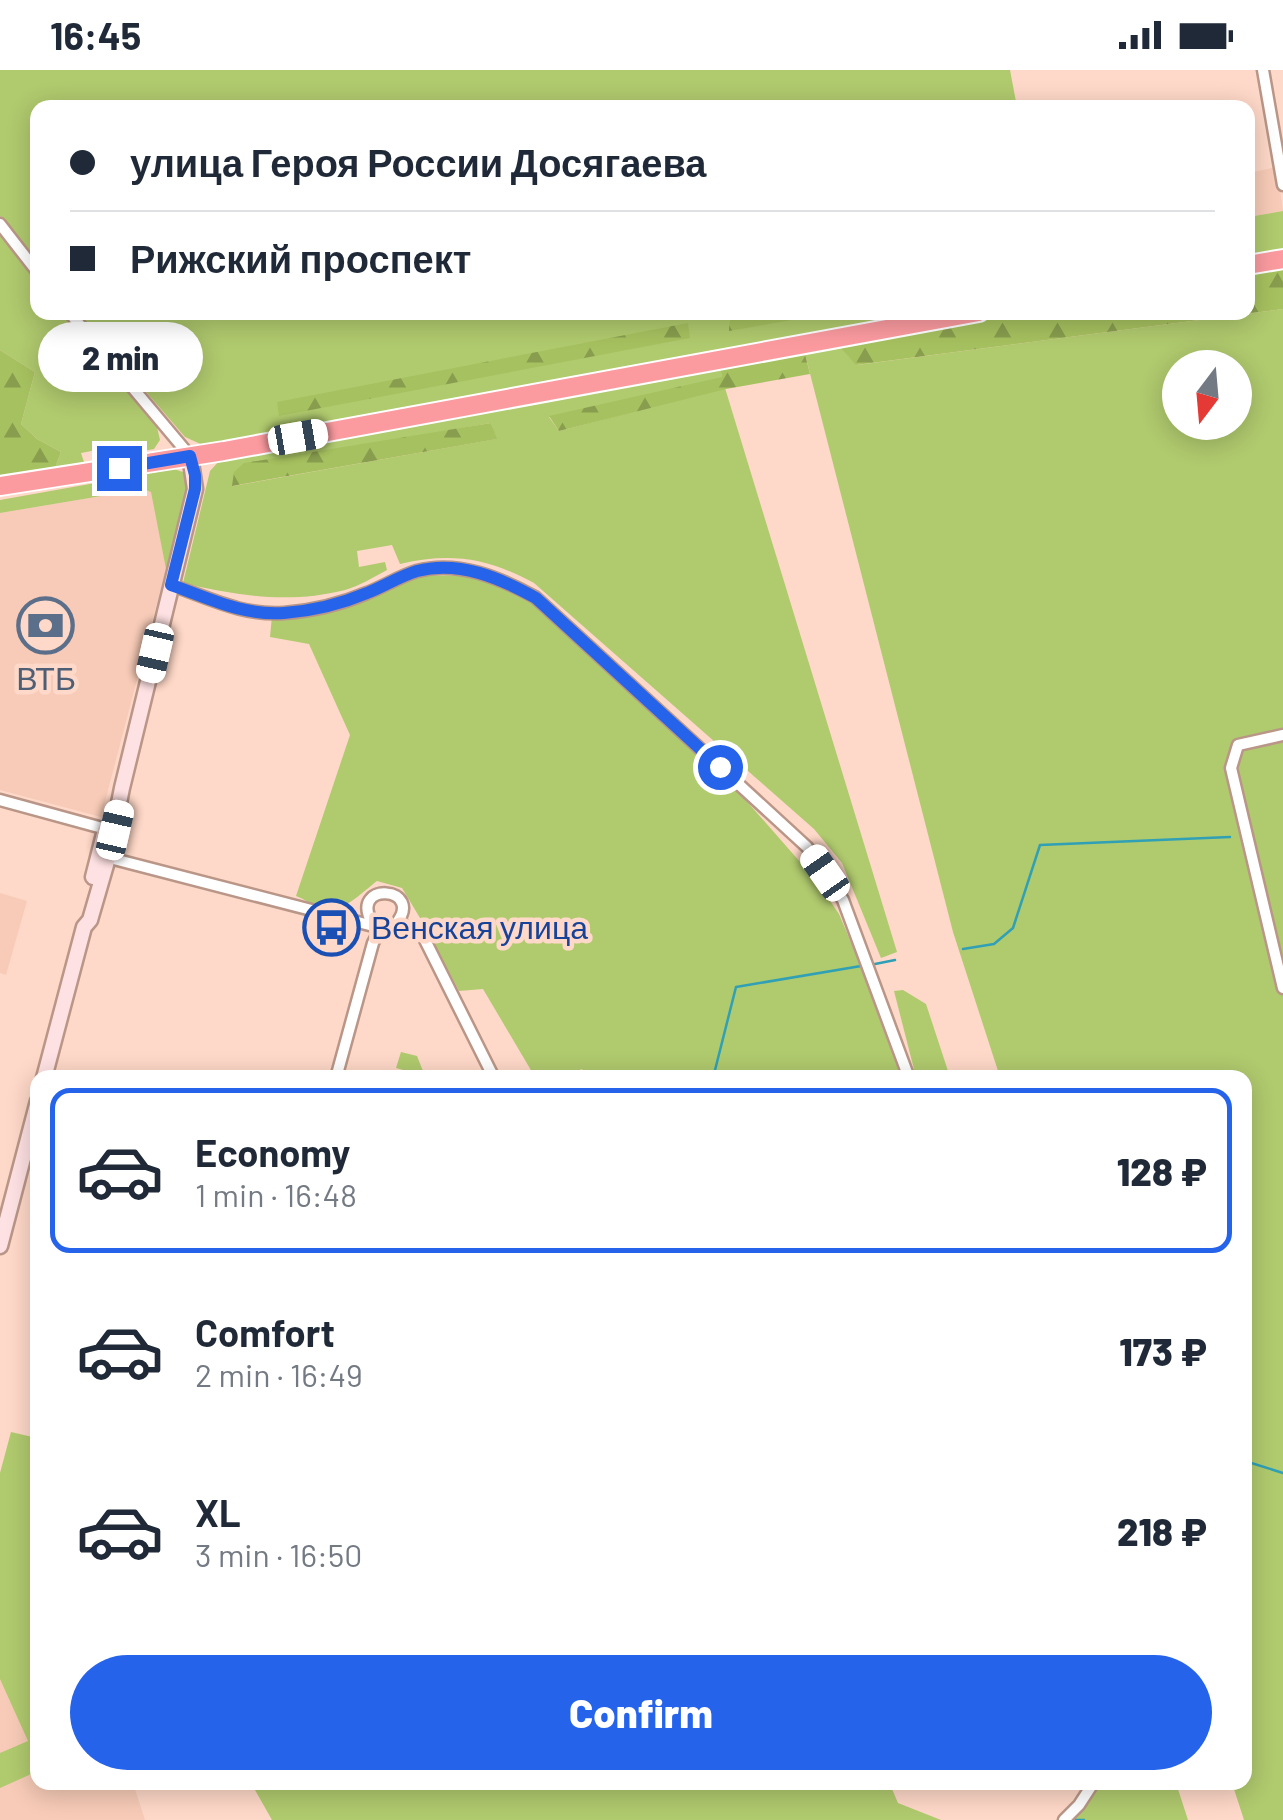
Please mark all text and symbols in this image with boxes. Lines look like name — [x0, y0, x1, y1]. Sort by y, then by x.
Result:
text: 16:45 — [50, 12, 141, 58]
text: улица Героя России Досягаева — [130, 139, 706, 185]
text: Рижский проспект — [130, 235, 471, 281]
callout: 2 min — [36, 323, 202, 393]
text: 2 min — [82, 338, 159, 376]
north arrow — [1162, 350, 1252, 440]
map controls — [1162, 350, 1252, 440]
car — [266, 417, 330, 457]
route end — [97, 446, 142, 491]
bank icon: ВТБ — [16, 595, 76, 655]
car — [134, 620, 176, 686]
place label: ВТБ — [16, 658, 76, 696]
route start — [698, 745, 743, 790]
car — [94, 797, 136, 863]
car — [796, 840, 854, 906]
bus stop icon: Венская улица — [302, 898, 362, 958]
place label: Венская улица — [371, 907, 588, 946]
icon: car — [75, 1126, 165, 1216]
text: Economy — [195, 1129, 350, 1175]
text: 128 ₽ — [1117, 1148, 1207, 1194]
text: 1 min · 16:48 — [195, 1175, 357, 1213]
icon: car — [75, 1306, 165, 1396]
text: Comfort — [195, 1309, 335, 1355]
text: 173 ₽ — [1119, 1328, 1207, 1374]
text: 2 min · 16:49 — [195, 1355, 363, 1393]
icon: car — [75, 1486, 165, 1576]
text: XL — [195, 1489, 241, 1535]
text: 218 ₽ — [1117, 1508, 1207, 1554]
text: 3 min · 16:50 — [195, 1535, 362, 1573]
button: Confirm — [70, 1655, 1212, 1770]

